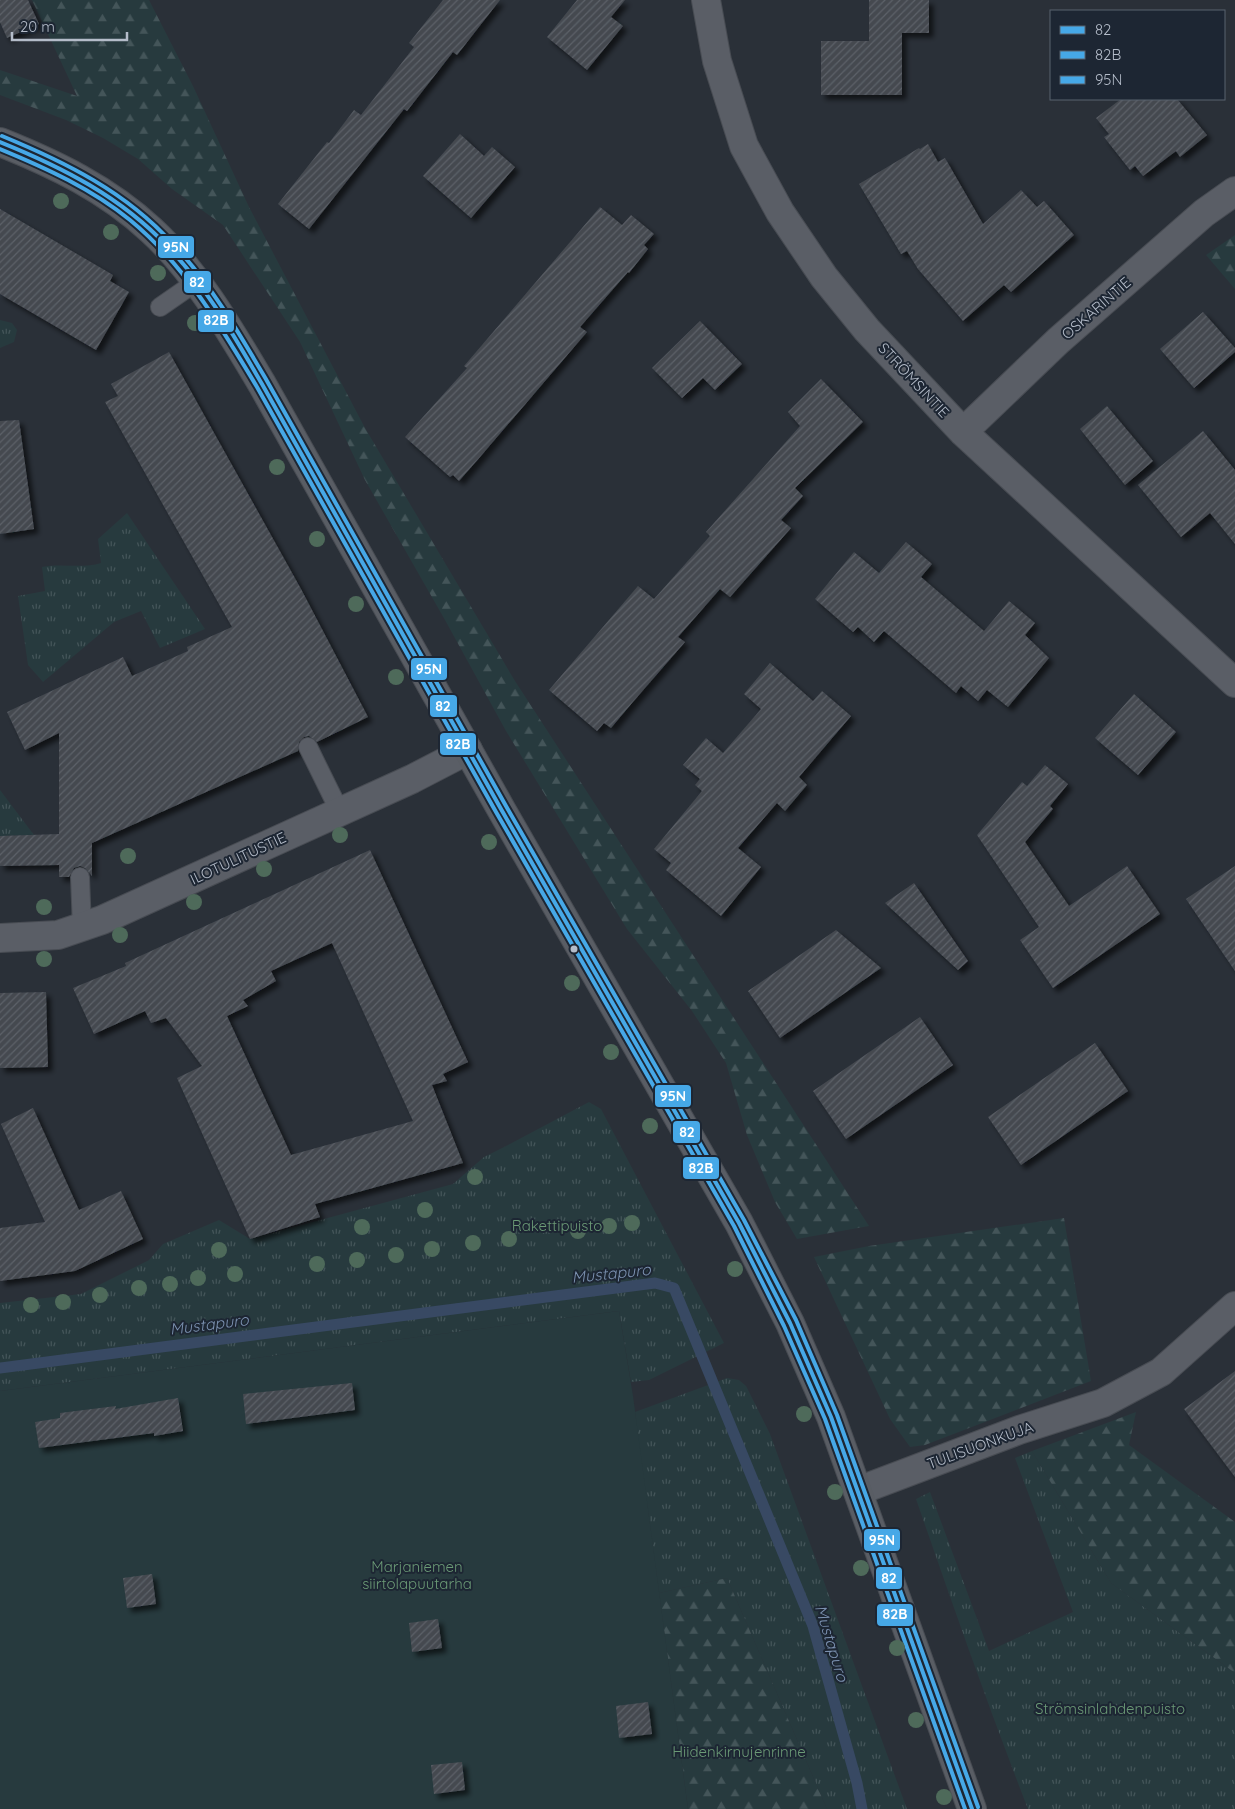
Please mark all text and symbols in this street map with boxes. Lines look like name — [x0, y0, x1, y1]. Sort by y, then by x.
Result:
scale bar — [12, 10, 128, 42]
legend — [1050, 10, 1225, 100]
text: 20 m — [20, 17, 55, 36]
text: 82 — [1095, 20, 1111, 39]
text: 82B — [1095, 45, 1121, 64]
text: 95N — [1095, 70, 1122, 89]
line badge: 95N — [157, 235, 195, 259]
text: 95N — [163, 238, 189, 256]
line badge: 82 — [183, 270, 212, 294]
text: 82 — [189, 273, 205, 291]
street label: OSKARINTIE — [1057, 273, 1135, 343]
line badge: 82B — [197, 309, 235, 333]
text: 82B — [204, 311, 228, 329]
street label: STRÖMSINTIE — [874, 338, 954, 422]
line badge: 95N — [410, 657, 448, 681]
text: 95N — [416, 660, 442, 678]
line badge: 82 — [429, 694, 458, 718]
text: 82 — [435, 697, 451, 715]
line badge: 82B — [439, 732, 477, 756]
text: 82B — [446, 735, 470, 753]
street label: ILOTULITUSTIE — [187, 827, 289, 889]
unlabelled marker — [569, 944, 579, 954]
line badge: 95N — [654, 1084, 692, 1108]
text: 95N — [660, 1087, 686, 1105]
line badge: 82 — [672, 1120, 701, 1144]
text: 82 — [679, 1123, 695, 1141]
line badge: 82B — [682, 1156, 720, 1180]
text: 82B — [689, 1159, 713, 1177]
park label: Rakettipuisto — [512, 1216, 602, 1235]
water label: Mustapuro — [571, 1259, 653, 1287]
water label: Mustapuro — [168, 1309, 251, 1339]
street label: TULISUONKUJA — [924, 1417, 1036, 1473]
line badge: 95N — [863, 1528, 901, 1552]
text: 95N — [869, 1531, 895, 1549]
park label: Marjaniemen siirtolapuutarha — [362, 1557, 472, 1593]
line badge: 82 — [875, 1566, 903, 1590]
text: 82 — [881, 1569, 897, 1587]
water label: Mustapuro — [811, 1602, 854, 1685]
line badge: 82B — [876, 1603, 914, 1627]
text: 82B — [883, 1605, 907, 1623]
park label: Strömsinlahdenpuisto — [1035, 1699, 1185, 1718]
park label: Hiidenkirnujenrinne — [672, 1742, 806, 1761]

